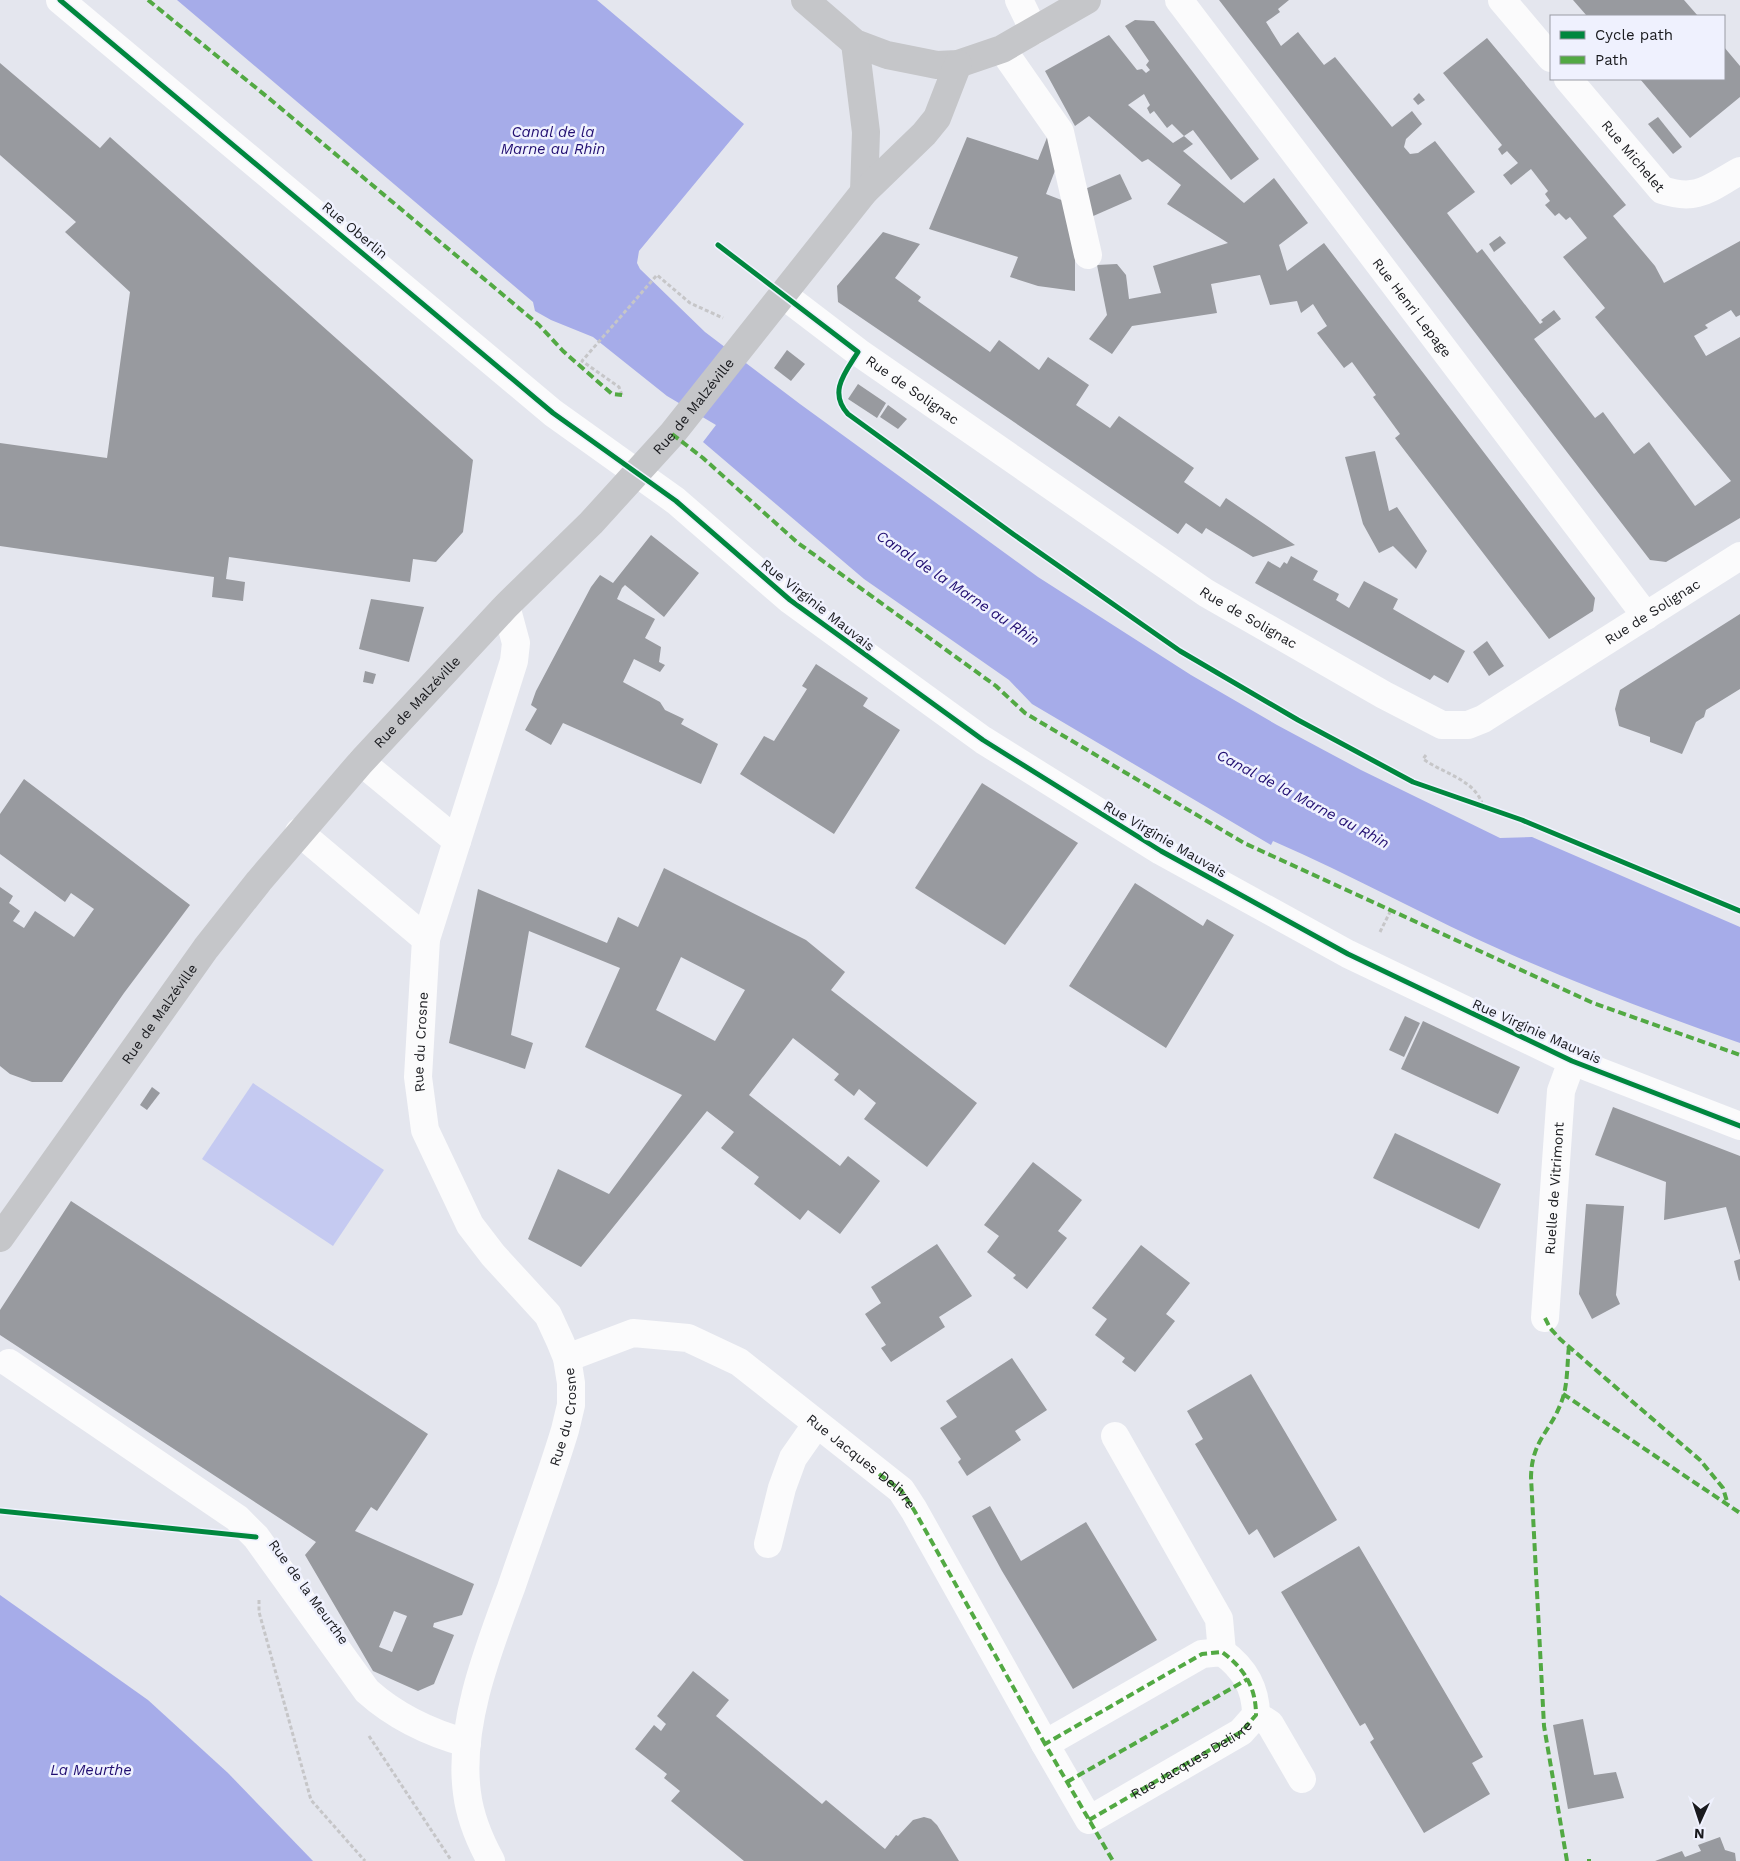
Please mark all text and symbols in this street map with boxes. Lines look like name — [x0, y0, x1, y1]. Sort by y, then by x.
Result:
legend — [1550, 15, 1725, 80]
text: Cycle path — [1595, 26, 1673, 44]
text: Path — [1595, 51, 1628, 69]
street label: Rue Michelet — [1598, 117, 1668, 195]
water label: Canal de la Marne au Rhin — [501, 123, 605, 158]
street label: Rue Oberlin — [319, 198, 391, 262]
street label: Rue Henri Lepage — [1369, 255, 1455, 360]
street label: Rue de Solignac — [863, 352, 962, 428]
street label: Rue de Malzéville — [649, 355, 737, 458]
water label: Canal de la Marne au Rhin — [873, 527, 1043, 649]
street label: Rue Virginie Mauvais — [758, 556, 878, 654]
street label: Rue de Solignac — [1602, 575, 1703, 648]
street label: Rue de Solignac — [1197, 583, 1300, 652]
street label: Rue de Malzéville — [370, 653, 463, 751]
water label: Canal de la Marne au Rhin — [1214, 746, 1392, 852]
street label: Rue Virginie Mauvais — [1101, 797, 1229, 881]
street label: Rue de Malzéville — [118, 961, 200, 1067]
street label: Rue du Crosne — [410, 991, 431, 1093]
street label: Rue Virginie Mauvais — [1470, 995, 1604, 1067]
street label: Ruelle de Vitrimont — [1541, 1121, 1567, 1255]
street label: Rue du Crosne — [546, 1367, 579, 1468]
street label: Rue Jacques Delivre — [804, 1411, 919, 1512]
street label: Rue de la Meurthe — [266, 1537, 352, 1647]
street label: Rue Jacques Delivre — [1128, 1717, 1255, 1802]
water label: La Meurthe — [50, 1761, 132, 1779]
north arrow — [1675, 1796, 1725, 1846]
text: N — [1694, 1826, 1705, 1842]

